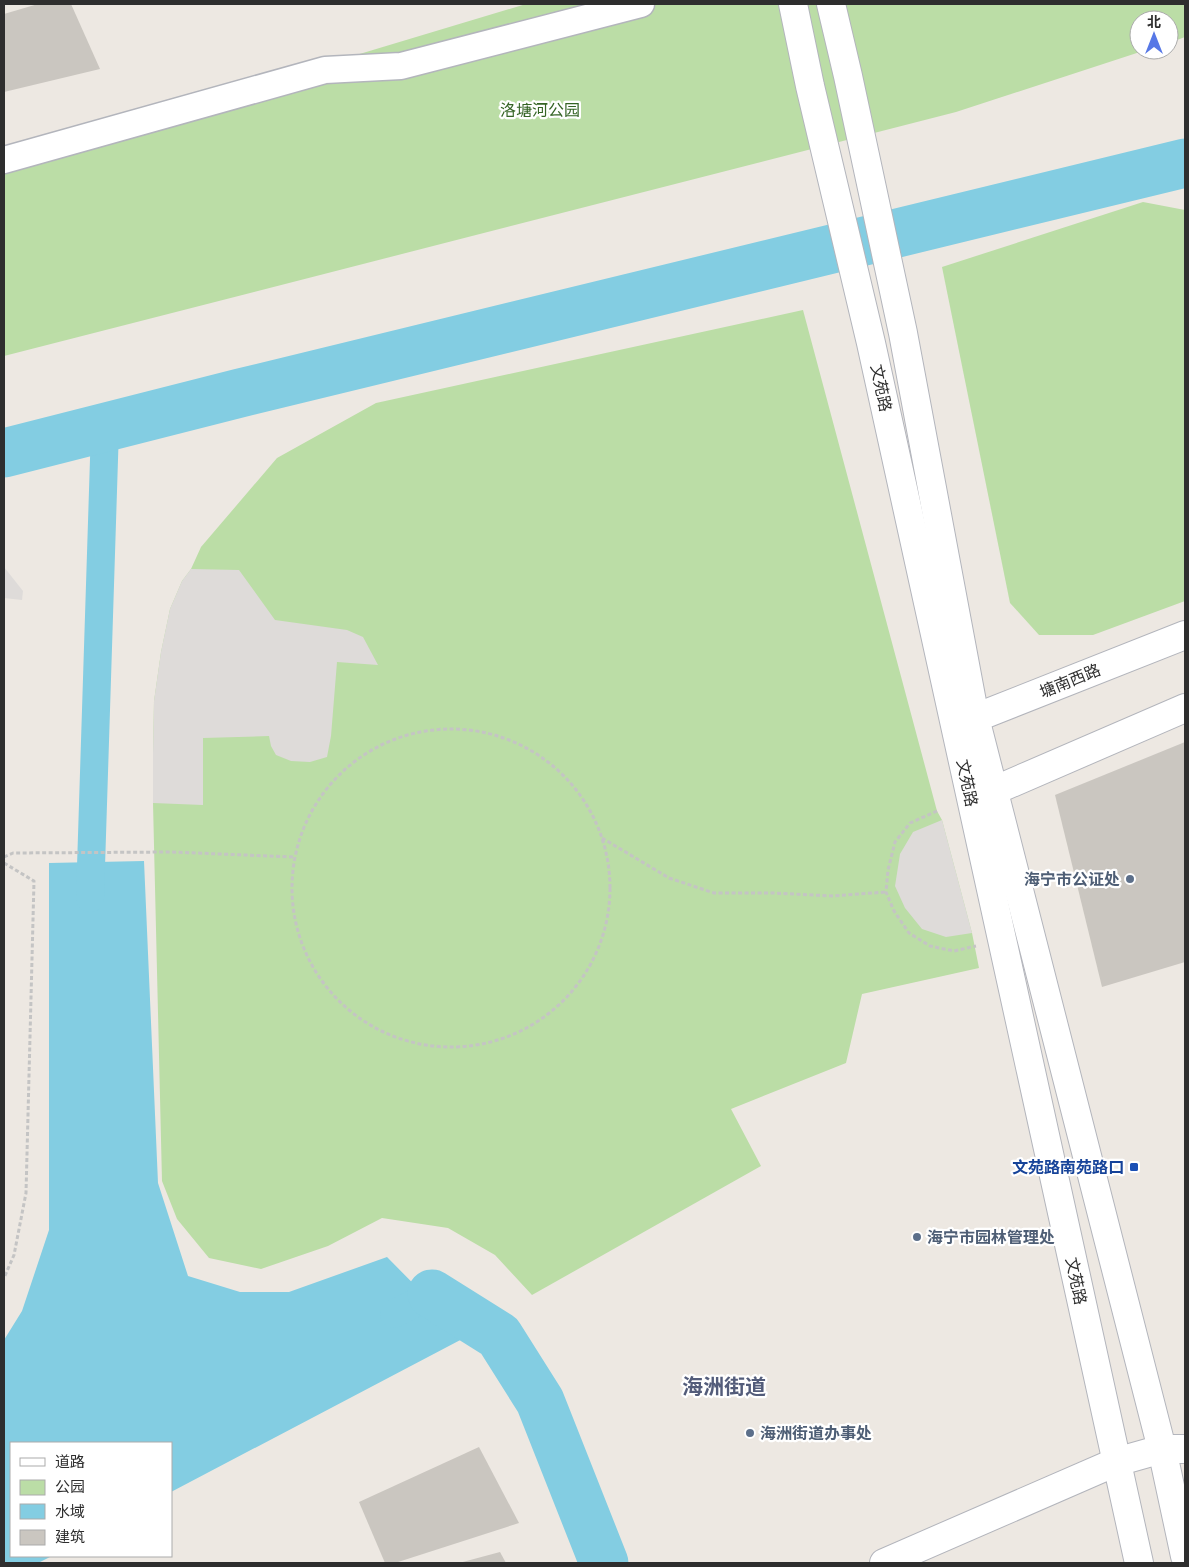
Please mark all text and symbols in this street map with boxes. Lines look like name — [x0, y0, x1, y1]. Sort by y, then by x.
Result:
north arrow — [1129, 10, 1179, 60]
text: 北 — [1147, 14, 1161, 30]
park label: 洛塘河公园 — [500, 101, 580, 120]
street label: 文苑路 — [867, 363, 895, 413]
street label: 塘南西路 — [1037, 660, 1103, 702]
street label: 文苑路 — [953, 758, 981, 808]
place label: 海宁市公证处 — [1024, 870, 1120, 889]
marker: 海宁市公证处 — [1124, 873, 1136, 885]
place label: 文苑路南苑路口 — [1012, 1158, 1124, 1177]
marker: 文苑路南苑路口 — [1128, 1161, 1140, 1173]
place label: 海宁市园林管理处 — [927, 1228, 1055, 1247]
marker: 海宁市园林管理处 — [911, 1231, 923, 1243]
street label: 文苑路 — [1062, 1256, 1090, 1306]
district label: 海洲街道 — [682, 1374, 766, 1399]
place label: 海洲街道办事处 — [760, 1424, 872, 1443]
marker: 海洲街道办事处 — [744, 1427, 756, 1439]
legend — [10, 1442, 172, 1557]
text: 道路 — [55, 1453, 85, 1471]
text: 公园 — [55, 1478, 85, 1496]
text: 水域 — [55, 1503, 85, 1521]
text: 建筑 — [55, 1528, 85, 1546]

